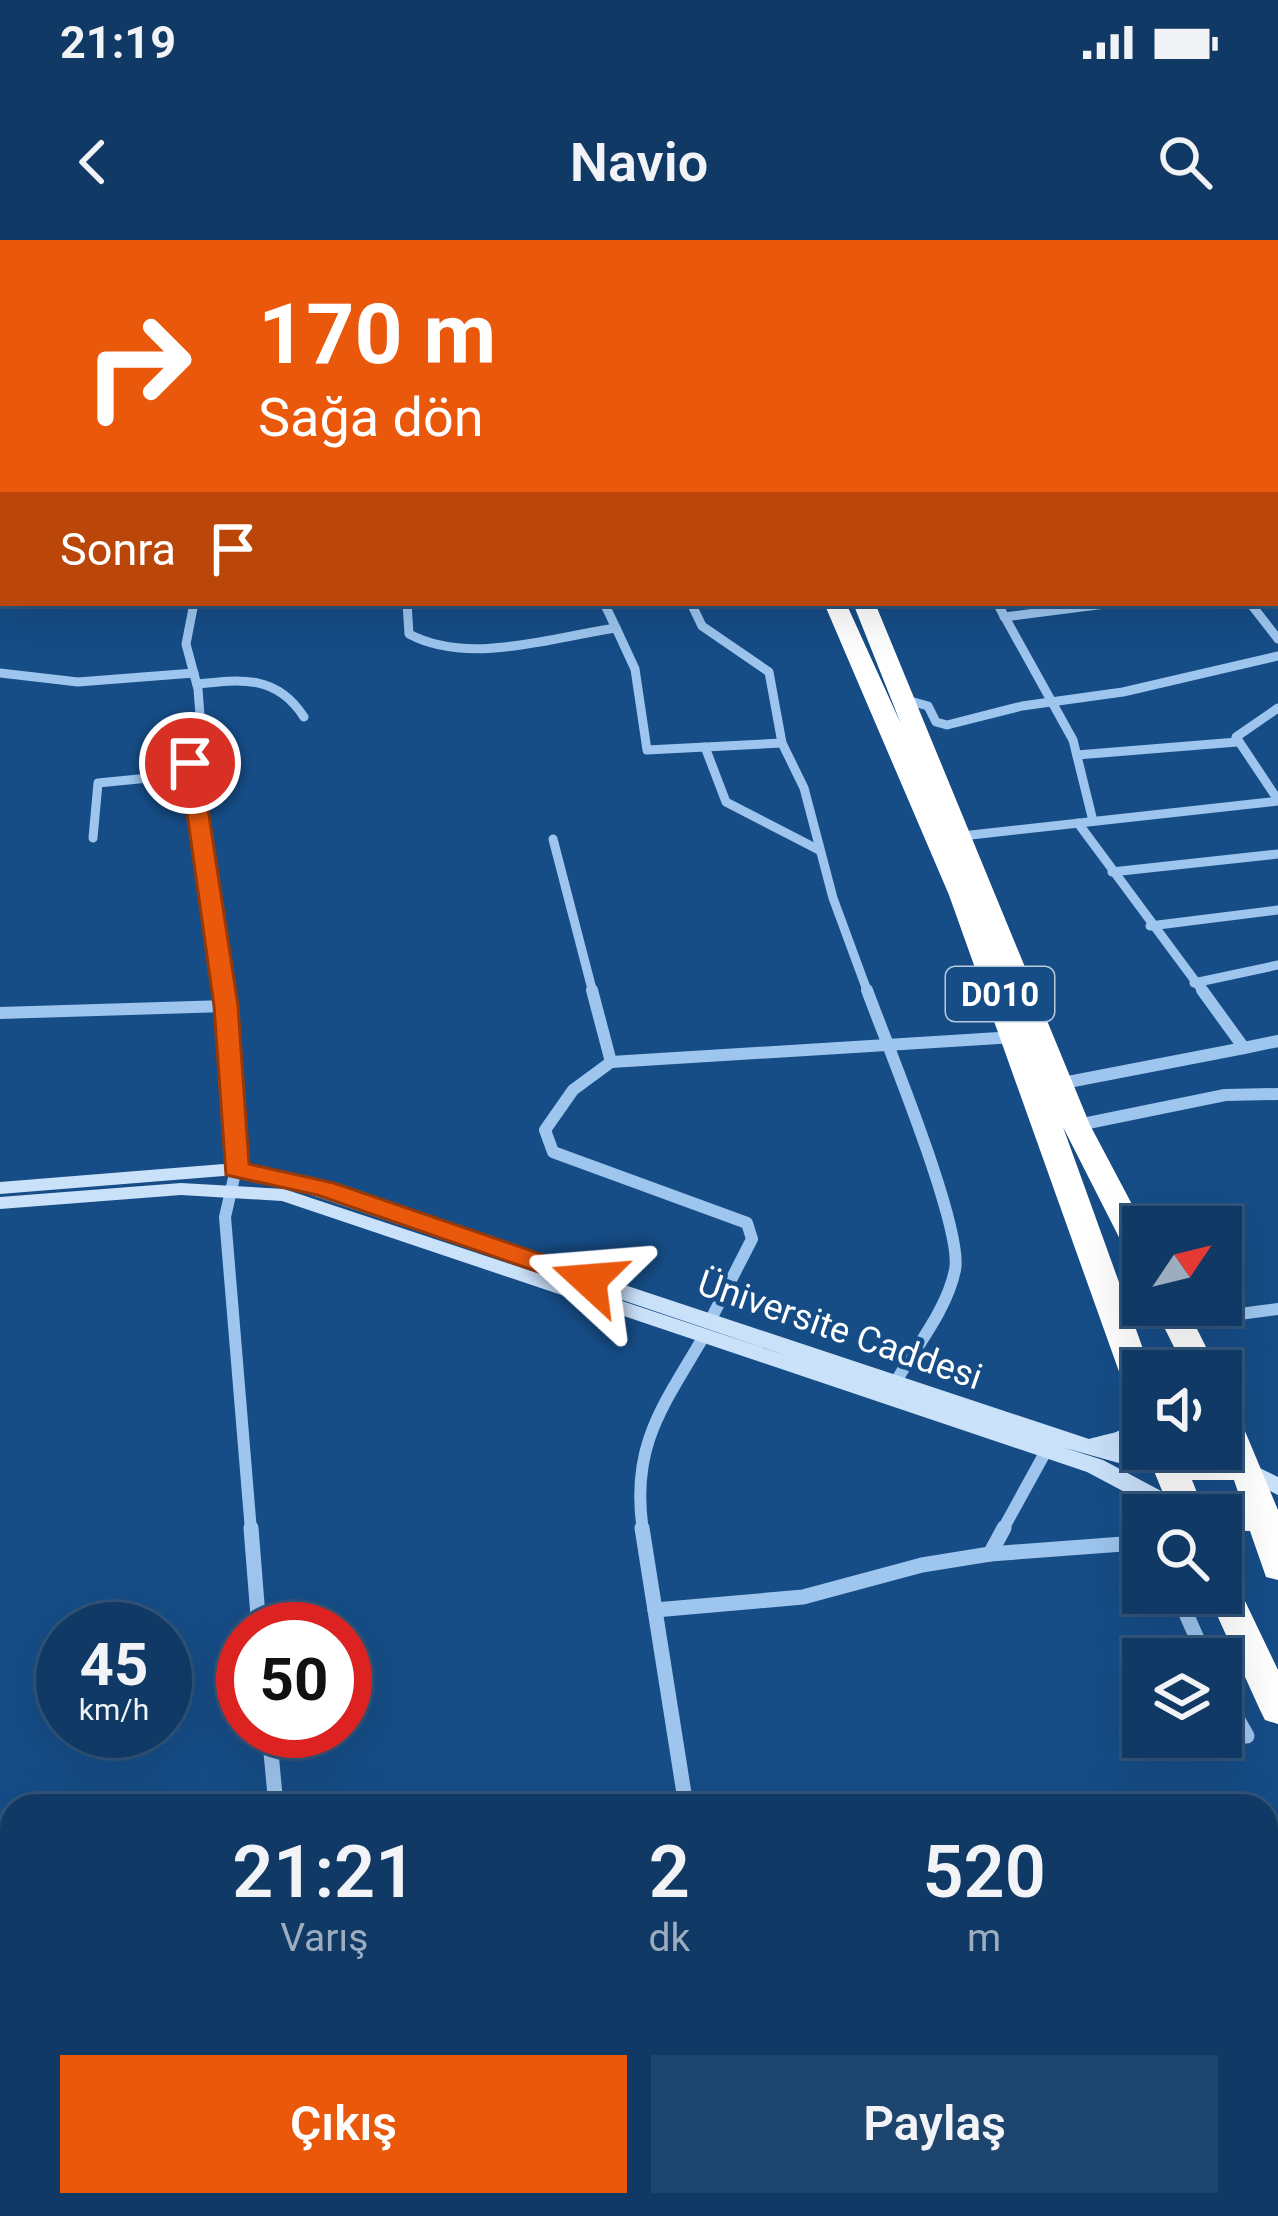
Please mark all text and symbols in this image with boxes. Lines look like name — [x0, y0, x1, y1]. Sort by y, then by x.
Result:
text: 21:19 — [60, 16, 176, 69]
icon: back — [60, 129, 126, 195]
icon: search — [1152, 129, 1218, 195]
text: Navio — [570, 131, 708, 194]
text: 170 m — [258, 285, 496, 384]
icon: right — [60, 288, 216, 444]
text: Sağa dön — [258, 386, 484, 449]
icon: arrive — [200, 516, 266, 582]
text: Sonra — [60, 523, 176, 576]
pin — [139, 712, 241, 814]
icon: arrive — [157, 730, 223, 796]
road number: D010 — [946, 967, 1054, 1021]
north arrow — [1122, 1206, 1242, 1326]
map controls — [1122, 1206, 1242, 1758]
position arrow — [526, 1217, 652, 1343]
street label: Üniversite Caddesi — [692, 1262, 988, 1398]
button: sound — [1122, 1350, 1242, 1470]
button: search — [1122, 1494, 1242, 1614]
speed limit sign: 50 — [216, 1602, 372, 1758]
text: 45 — [80, 1629, 148, 1700]
button: layers — [1122, 1638, 1242, 1758]
text: km/h — [79, 1692, 149, 1727]
text: 21:21 — [232, 1830, 416, 1915]
text: 2 — [649, 1830, 690, 1915]
text: 520 — [922, 1830, 1046, 1915]
text: Varış — [280, 1915, 368, 1961]
text: dk — [648, 1915, 690, 1961]
text: m — [967, 1915, 1001, 1961]
button: Çıkış — [60, 2055, 627, 2193]
button: Paylaş — [651, 2055, 1218, 2193]

